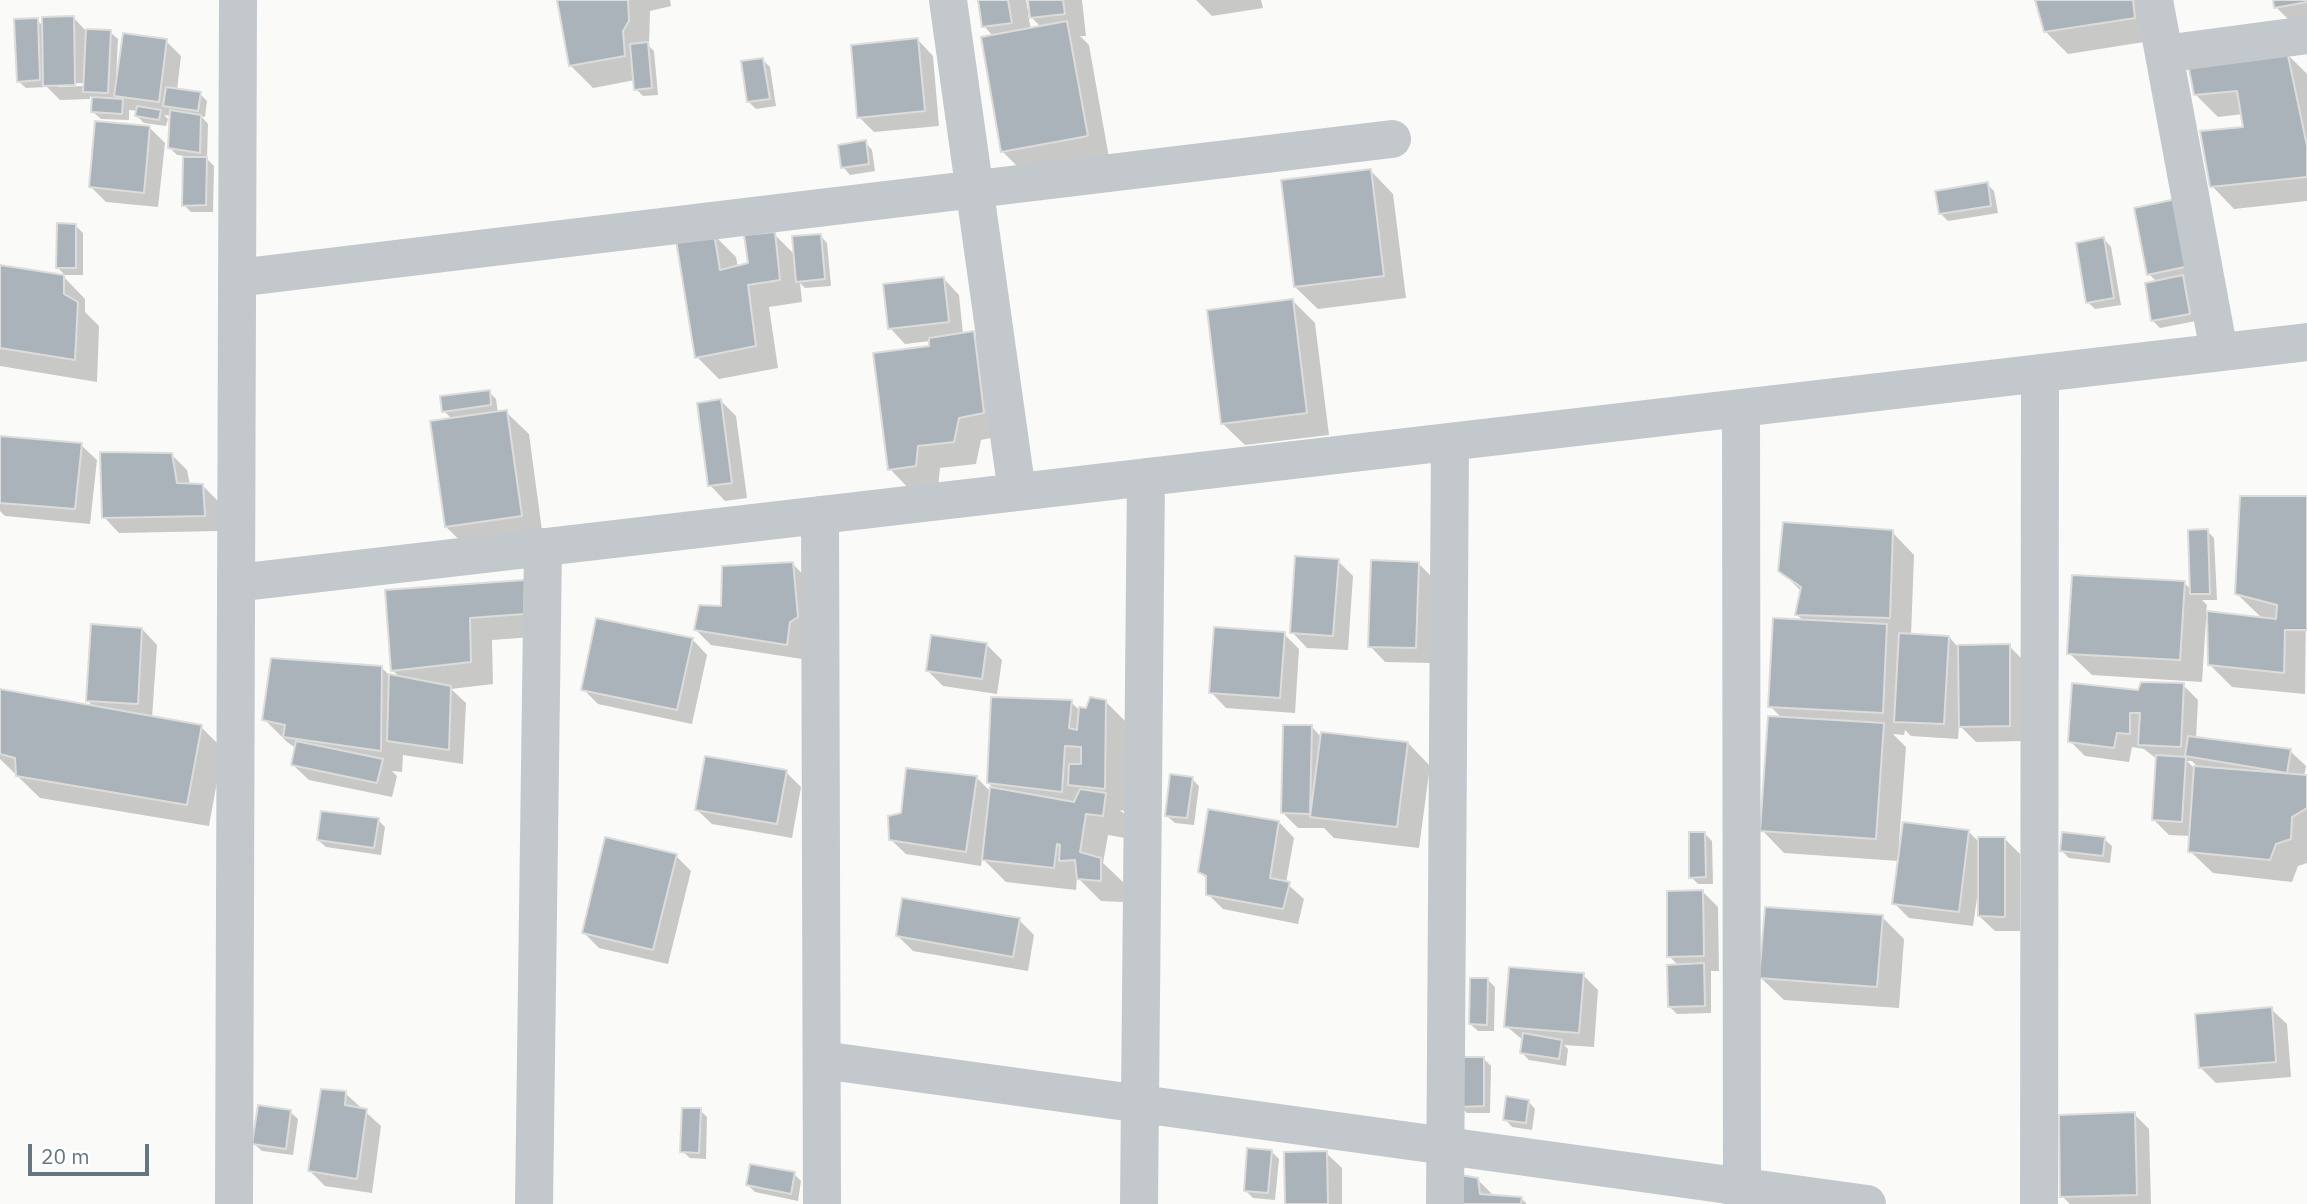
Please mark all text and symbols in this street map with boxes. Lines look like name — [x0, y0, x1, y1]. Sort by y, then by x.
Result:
scale bar — [32, 1130, 152, 1174]
text: 20 m — [41, 1142, 90, 1170]

